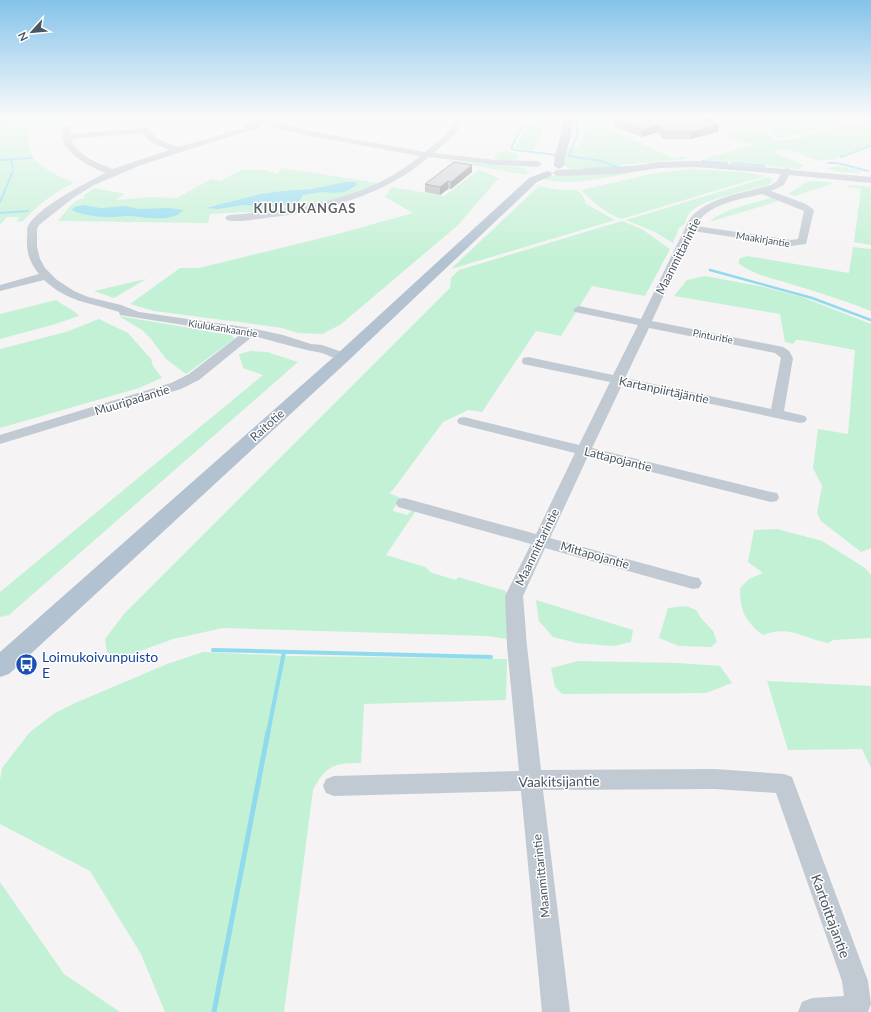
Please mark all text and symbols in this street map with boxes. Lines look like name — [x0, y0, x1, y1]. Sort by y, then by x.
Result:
north arrow — [12, 12, 52, 52]
text: N — [15, 30, 30, 43]
district label: KIULUKANGAS — [253, 200, 357, 216]
street label: Maanmittarintie — [652, 215, 704, 297]
street label: Maakirjantie — [735, 229, 791, 249]
street label: Kiulukankaantie — [187, 317, 259, 339]
street label: Pinturitie — [692, 326, 734, 346]
street label: Kartanpiirtäjäntie — [618, 373, 710, 407]
street label: Muuripadantie — [93, 382, 171, 418]
street label: Raitotie — [247, 406, 287, 444]
street label: Lattapojantie — [583, 443, 653, 475]
street label: Maanmittarintie — [512, 506, 562, 588]
street label: Mittapojantie — [559, 538, 631, 572]
place label: Loimukoivunpuisto E — [42, 648, 158, 681]
bus stop icon: Loimukoivunpuisto E — [13, 651, 39, 677]
street label: Vaakitsijantie — [518, 772, 600, 790]
street label: Maanmittarintie — [529, 833, 553, 919]
street label: Kartoittajantie — [808, 872, 854, 960]

